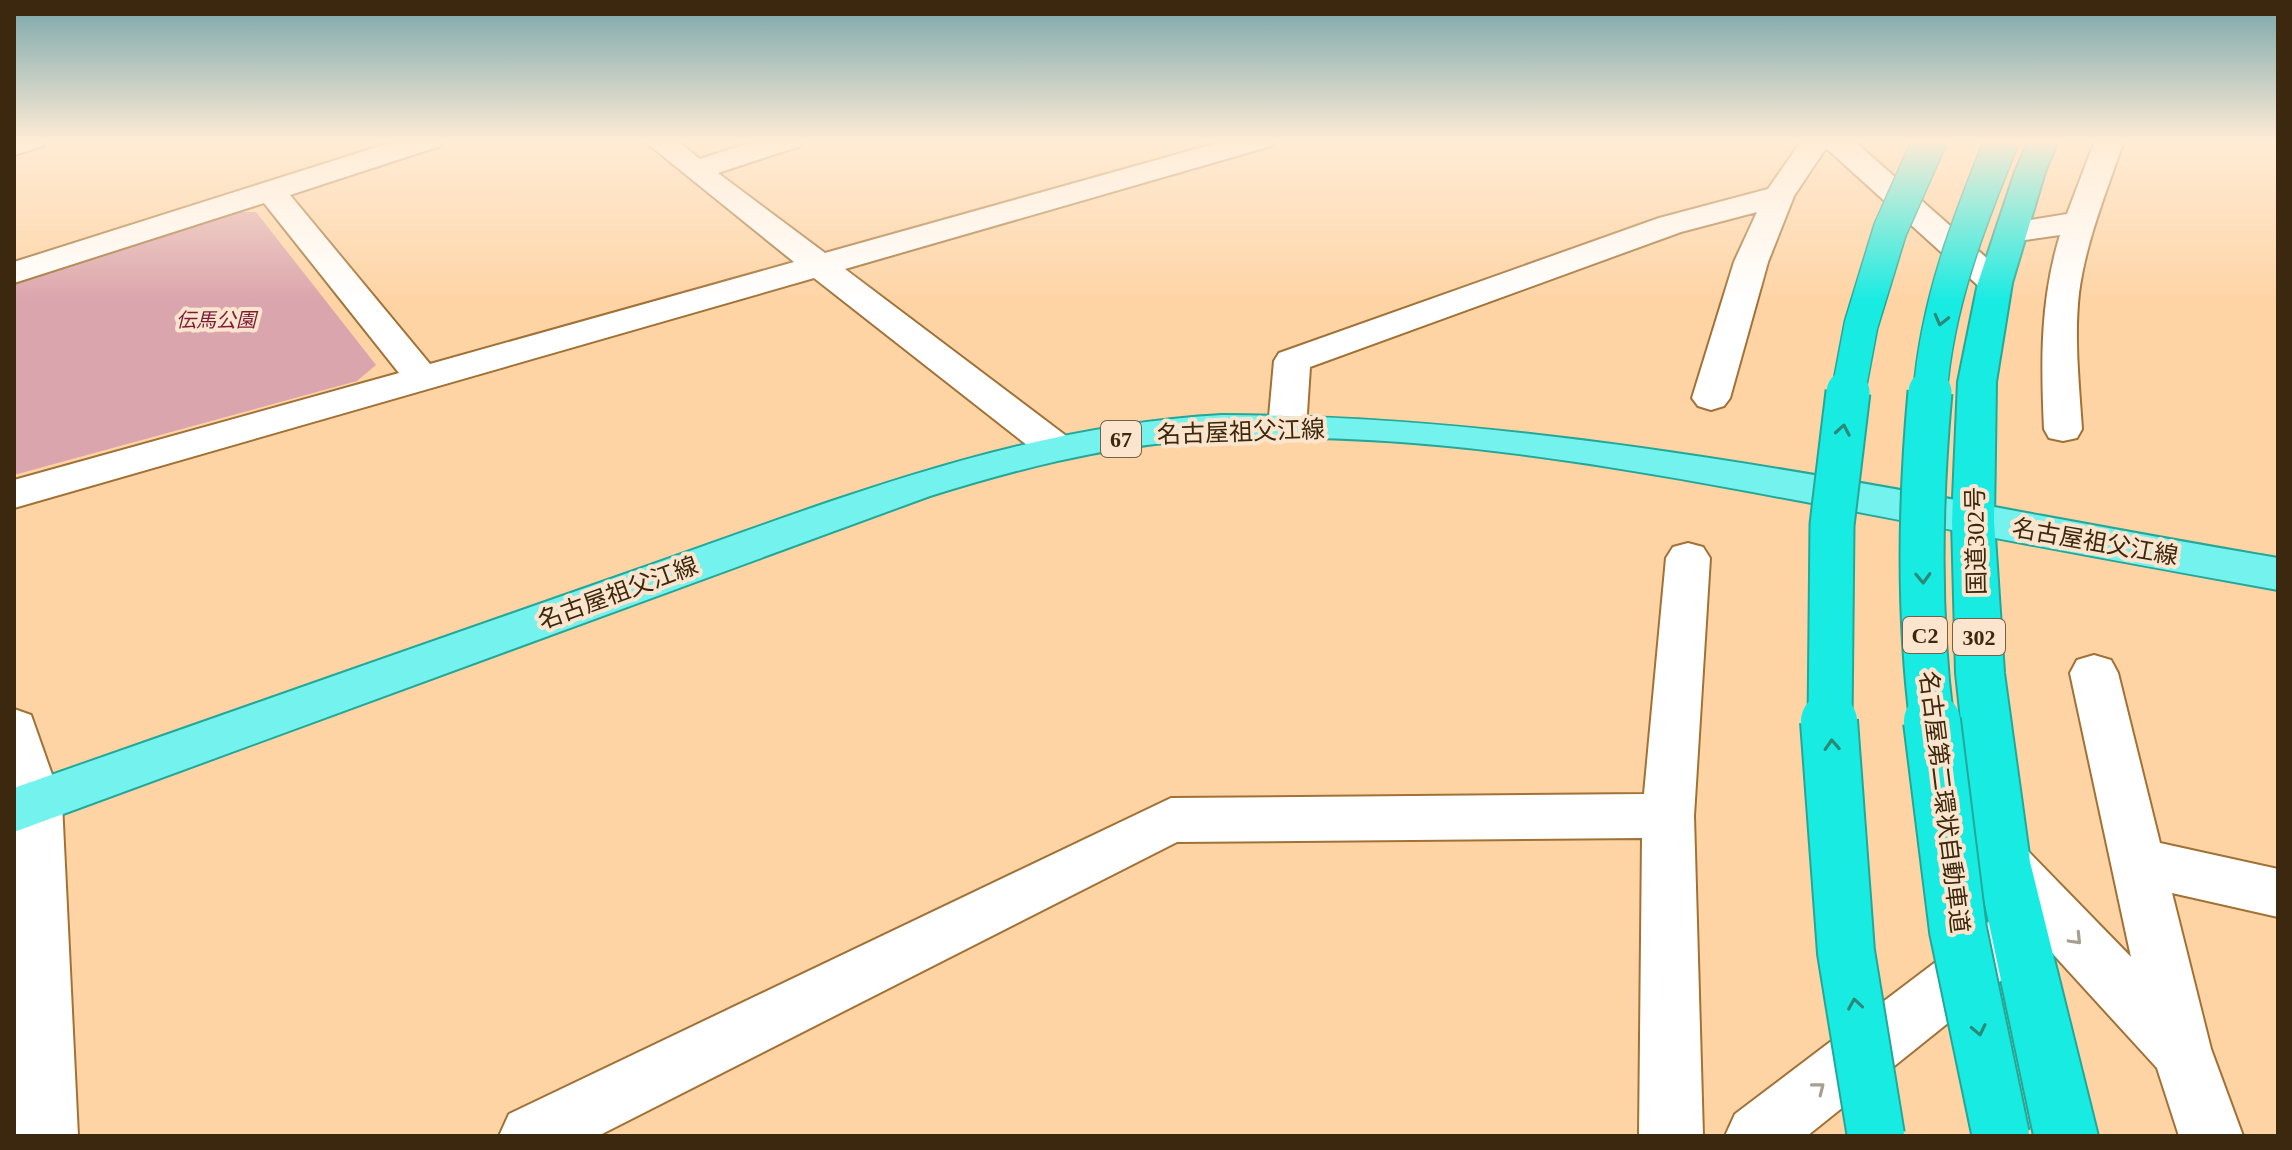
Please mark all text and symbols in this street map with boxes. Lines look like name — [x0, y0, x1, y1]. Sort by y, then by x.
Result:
park label: 伝馬公園 — [176, 309, 259, 331]
one-way arrow — [1933, 312, 1950, 326]
street label: 名古屋祖父江線 — [1157, 416, 1325, 448]
road number: 67 — [1101, 421, 1141, 457]
one-way arrow — [1833, 423, 1850, 437]
street label: 国道302号 — [1962, 487, 1990, 595]
street label: 名古屋祖父江線 — [2010, 515, 2180, 569]
street label: 名古屋祖父江線 — [535, 552, 701, 634]
one-way arrow — [1915, 572, 1932, 585]
road number: C2 — [1903, 617, 1947, 653]
road number: 302 — [1953, 619, 2005, 655]
street label: 名古屋第二環状自動車道 — [1915, 669, 1973, 935]
one-way arrow — [1824, 738, 1841, 751]
one-way arrow — [2066, 930, 2081, 944]
one-way arrow — [1847, 997, 1864, 1010]
one-way arrow — [1970, 1023, 1987, 1036]
one-way arrow — [1810, 1083, 1824, 1098]

